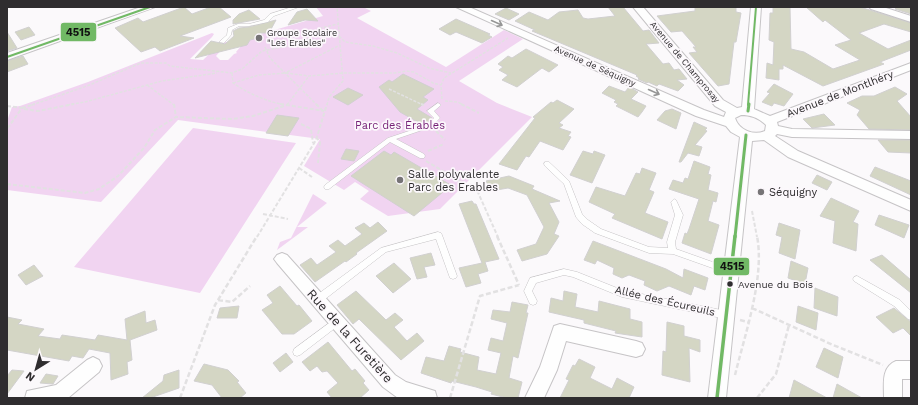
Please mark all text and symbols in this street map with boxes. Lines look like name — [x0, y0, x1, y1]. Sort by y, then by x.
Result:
street label: Avenue de Champrosay — [648, 19, 722, 105]
one-way arrow — [490, 20, 502, 27]
line badge: 4515 — [60, 22, 97, 42]
text: 4515 — [66, 26, 90, 39]
place label: Groupe Scolaire "Les Erables" — [267, 28, 337, 48]
marker: Groupe Scolaire "Les Erables" — [254, 33, 264, 43]
street label: Avenue de Séquigny — [553, 43, 638, 89]
street label: Avenue de Montlhéry — [785, 67, 896, 120]
one-way arrow — [648, 89, 660, 96]
park label: Parc des Érables — [355, 118, 445, 132]
place label: Salle polyvalente Parc des Erables — [408, 168, 499, 194]
marker: Salle polyvalente Parc des Erables — [395, 175, 405, 185]
place label: Séquigny — [769, 186, 818, 199]
marker: Séquigny — [756, 187, 766, 197]
line badge: 4515 — [713, 257, 750, 276]
text: 4515 — [720, 260, 744, 273]
marker: Avenue du Bois — [725, 279, 735, 289]
place label: Avenue du Bois — [738, 279, 813, 290]
street label: Allée des Écureuils — [614, 282, 717, 319]
street label: Rue de la Furetière — [304, 286, 396, 386]
north arrow — [16, 349, 56, 389]
text: N — [23, 369, 37, 384]

